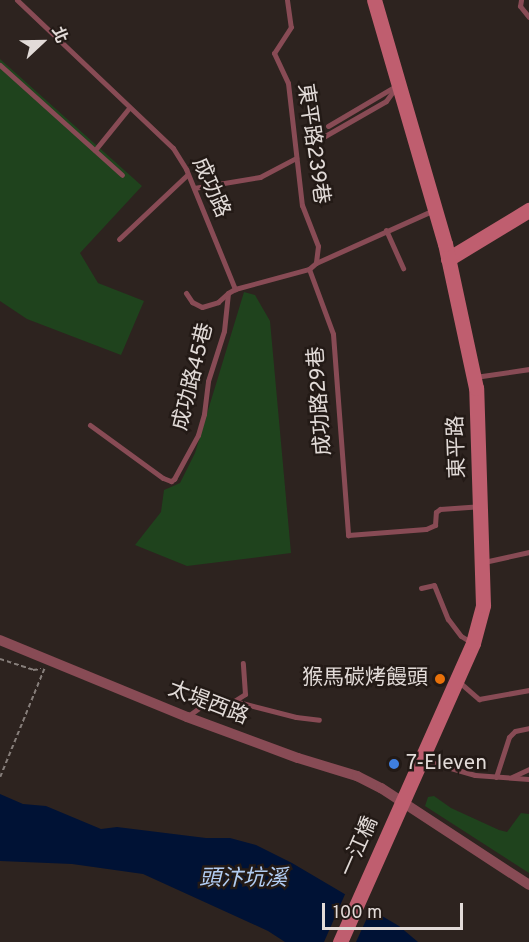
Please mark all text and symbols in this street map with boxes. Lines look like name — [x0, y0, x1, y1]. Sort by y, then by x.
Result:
north arrow — [12, 12, 72, 72]
text: 北 — [46, 24, 71, 46]
street label: 東平路239巷 — [291, 82, 333, 206]
street label: 成功路 — [186, 154, 234, 222]
street label: 成功路45巷 — [168, 321, 220, 433]
street label: 成功路29巷 — [305, 346, 337, 456]
street label: 東平路 — [444, 415, 472, 479]
place label: 猴馬碳烤饅頭 — [302, 666, 428, 692]
marker: 猴馬碳烤饅頭 — [433, 672, 447, 686]
street label: 太堤西路 — [164, 677, 252, 731]
place label: 7-Eleven — [406, 751, 487, 777]
marker: 7-Eleven — [387, 757, 401, 771]
street label: 一江橋 — [336, 813, 384, 881]
water label: 頭汴坑溪 — [199, 867, 287, 893]
scale bar — [325, 891, 466, 929]
text: 100 m — [333, 902, 382, 925]

